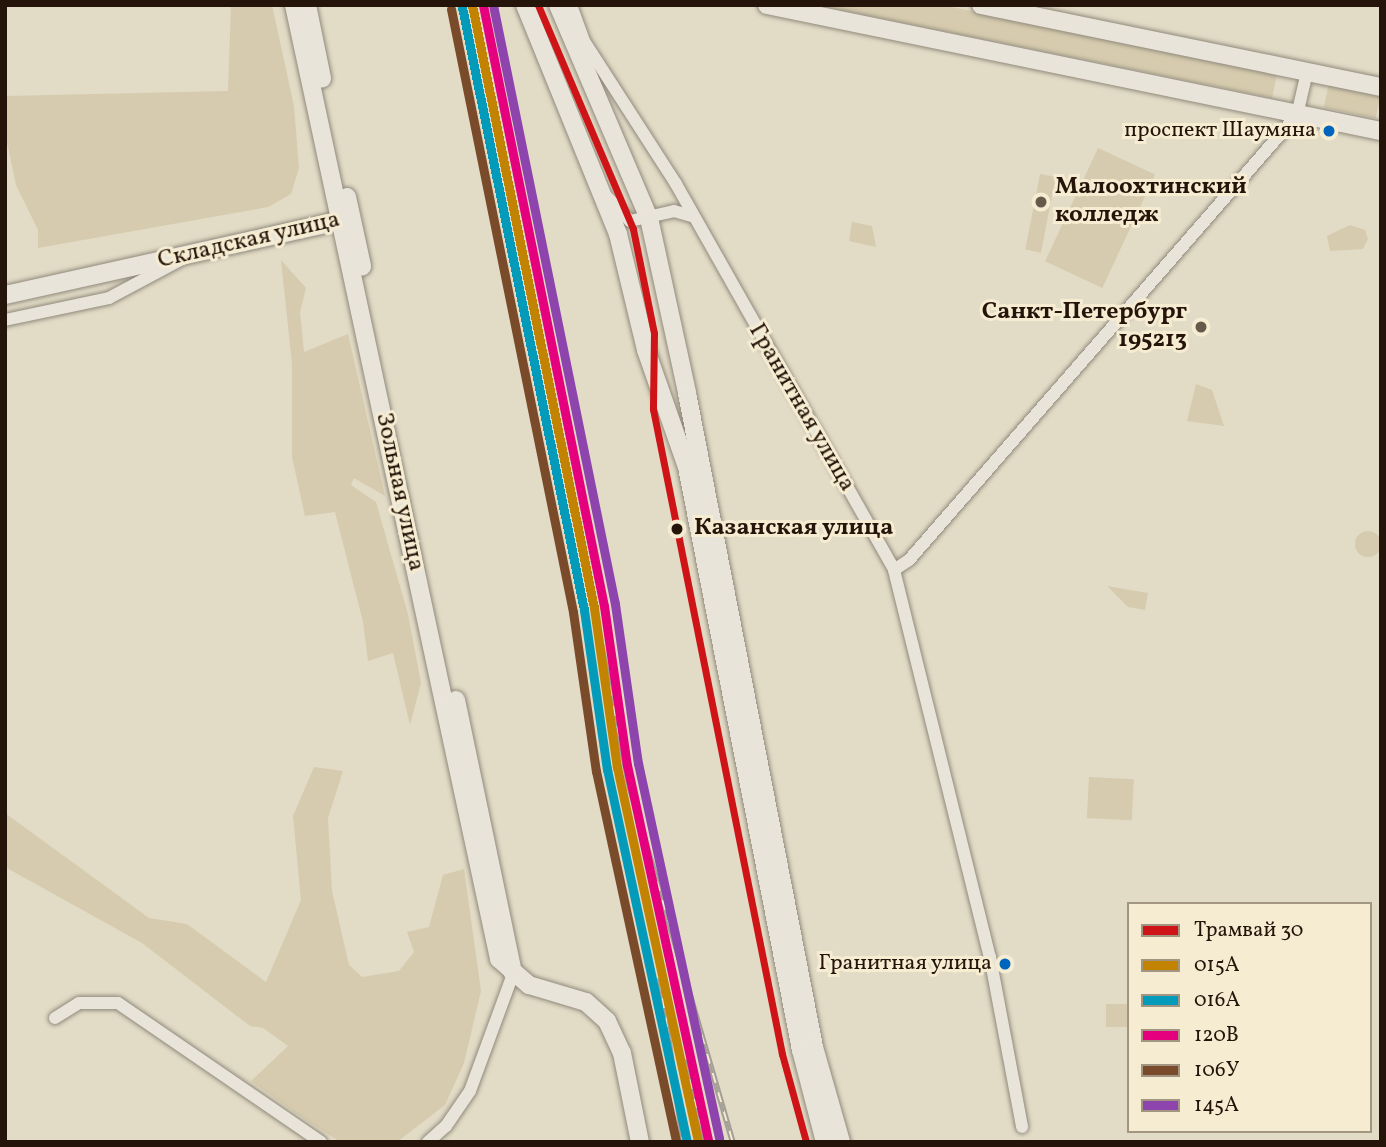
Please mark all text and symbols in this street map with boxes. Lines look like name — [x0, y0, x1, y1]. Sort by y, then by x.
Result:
place label: проспект Шаумяна — [1124, 118, 1316, 144]
marker: проспект Шаумяна — [1322, 124, 1336, 138]
place label: Малоохтинский колледж — [1055, 174, 1247, 230]
marker: Малоохтинский колледж — [1033, 194, 1049, 210]
street label: Складская улица — [155, 206, 343, 276]
place label: Санкт-Петербург 195213 — [982, 299, 1187, 355]
street label: Гранитная улица — [741, 319, 861, 497]
marker: Санкт-Петербург 195213 — [1193, 319, 1209, 335]
street label: Зольная улица — [368, 410, 430, 574]
place label: Казанская улица — [694, 515, 894, 543]
marker: Казанская улица — [666, 518, 688, 540]
legend — [1127, 902, 1372, 1133]
text: Трамвай 30 — [1194, 916, 1303, 945]
place label: Гранитная улица — [818, 951, 992, 977]
text: 015А — [1194, 951, 1240, 980]
marker: Гранитная улица — [998, 957, 1012, 971]
text: 016А — [1194, 986, 1240, 1015]
text: 120В — [1194, 1021, 1239, 1050]
text: 106У — [1194, 1056, 1239, 1085]
text: 145А — [1194, 1091, 1239, 1120]

